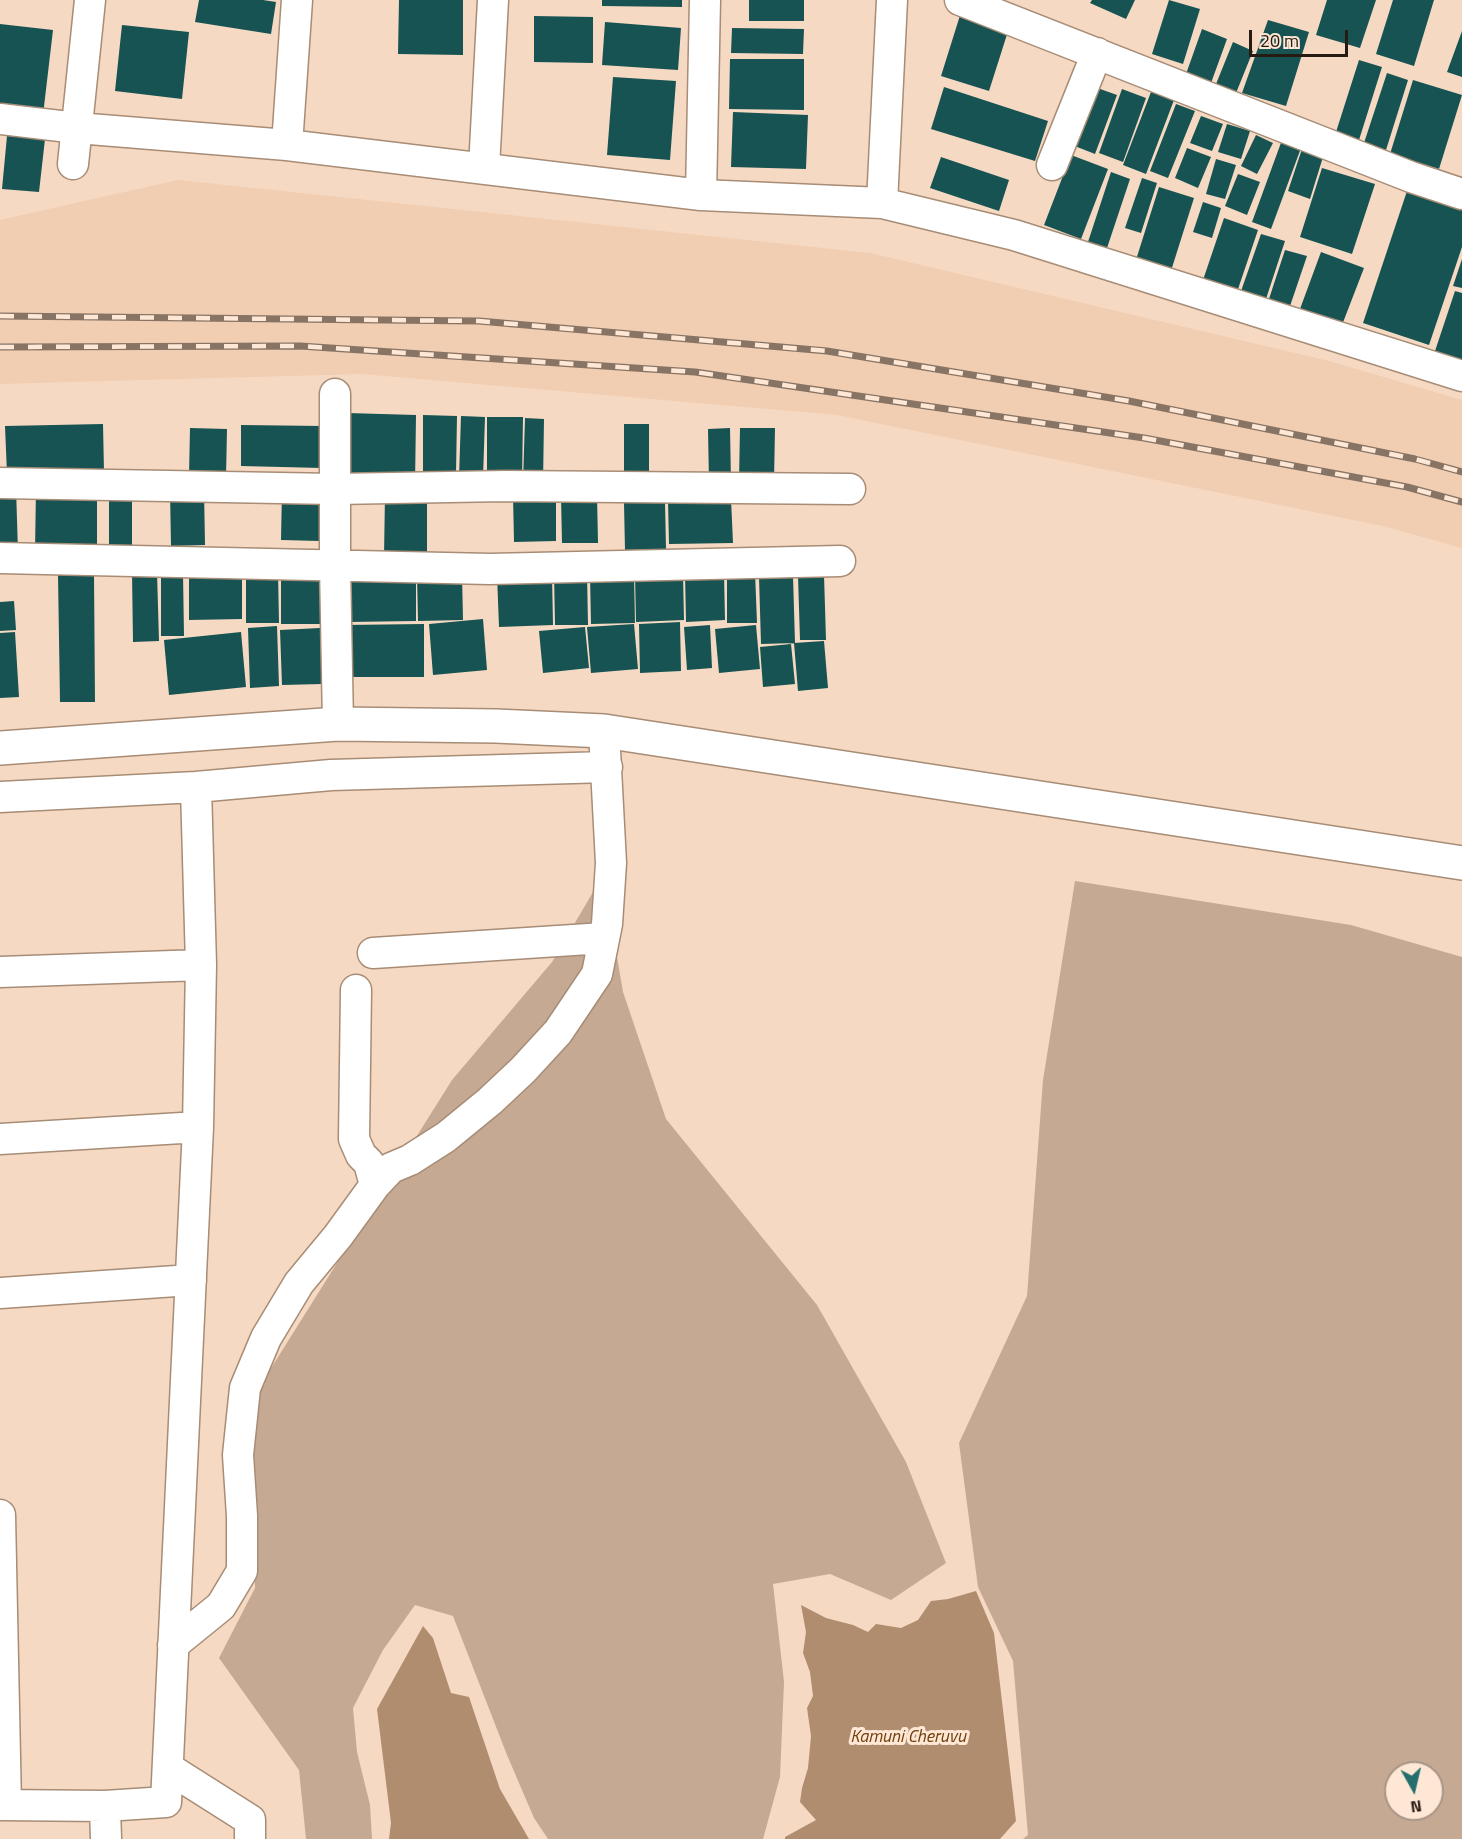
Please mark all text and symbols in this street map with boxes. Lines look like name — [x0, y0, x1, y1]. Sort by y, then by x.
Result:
scale bar — [1252, 18, 1351, 56]
text: 20 m — [1260, 27, 1299, 54]
water label: Kamuni Cheruvu — [850, 1727, 966, 1749]
north arrow — [1384, 1761, 1444, 1821]
text: N — [1409, 1794, 1423, 1819]

